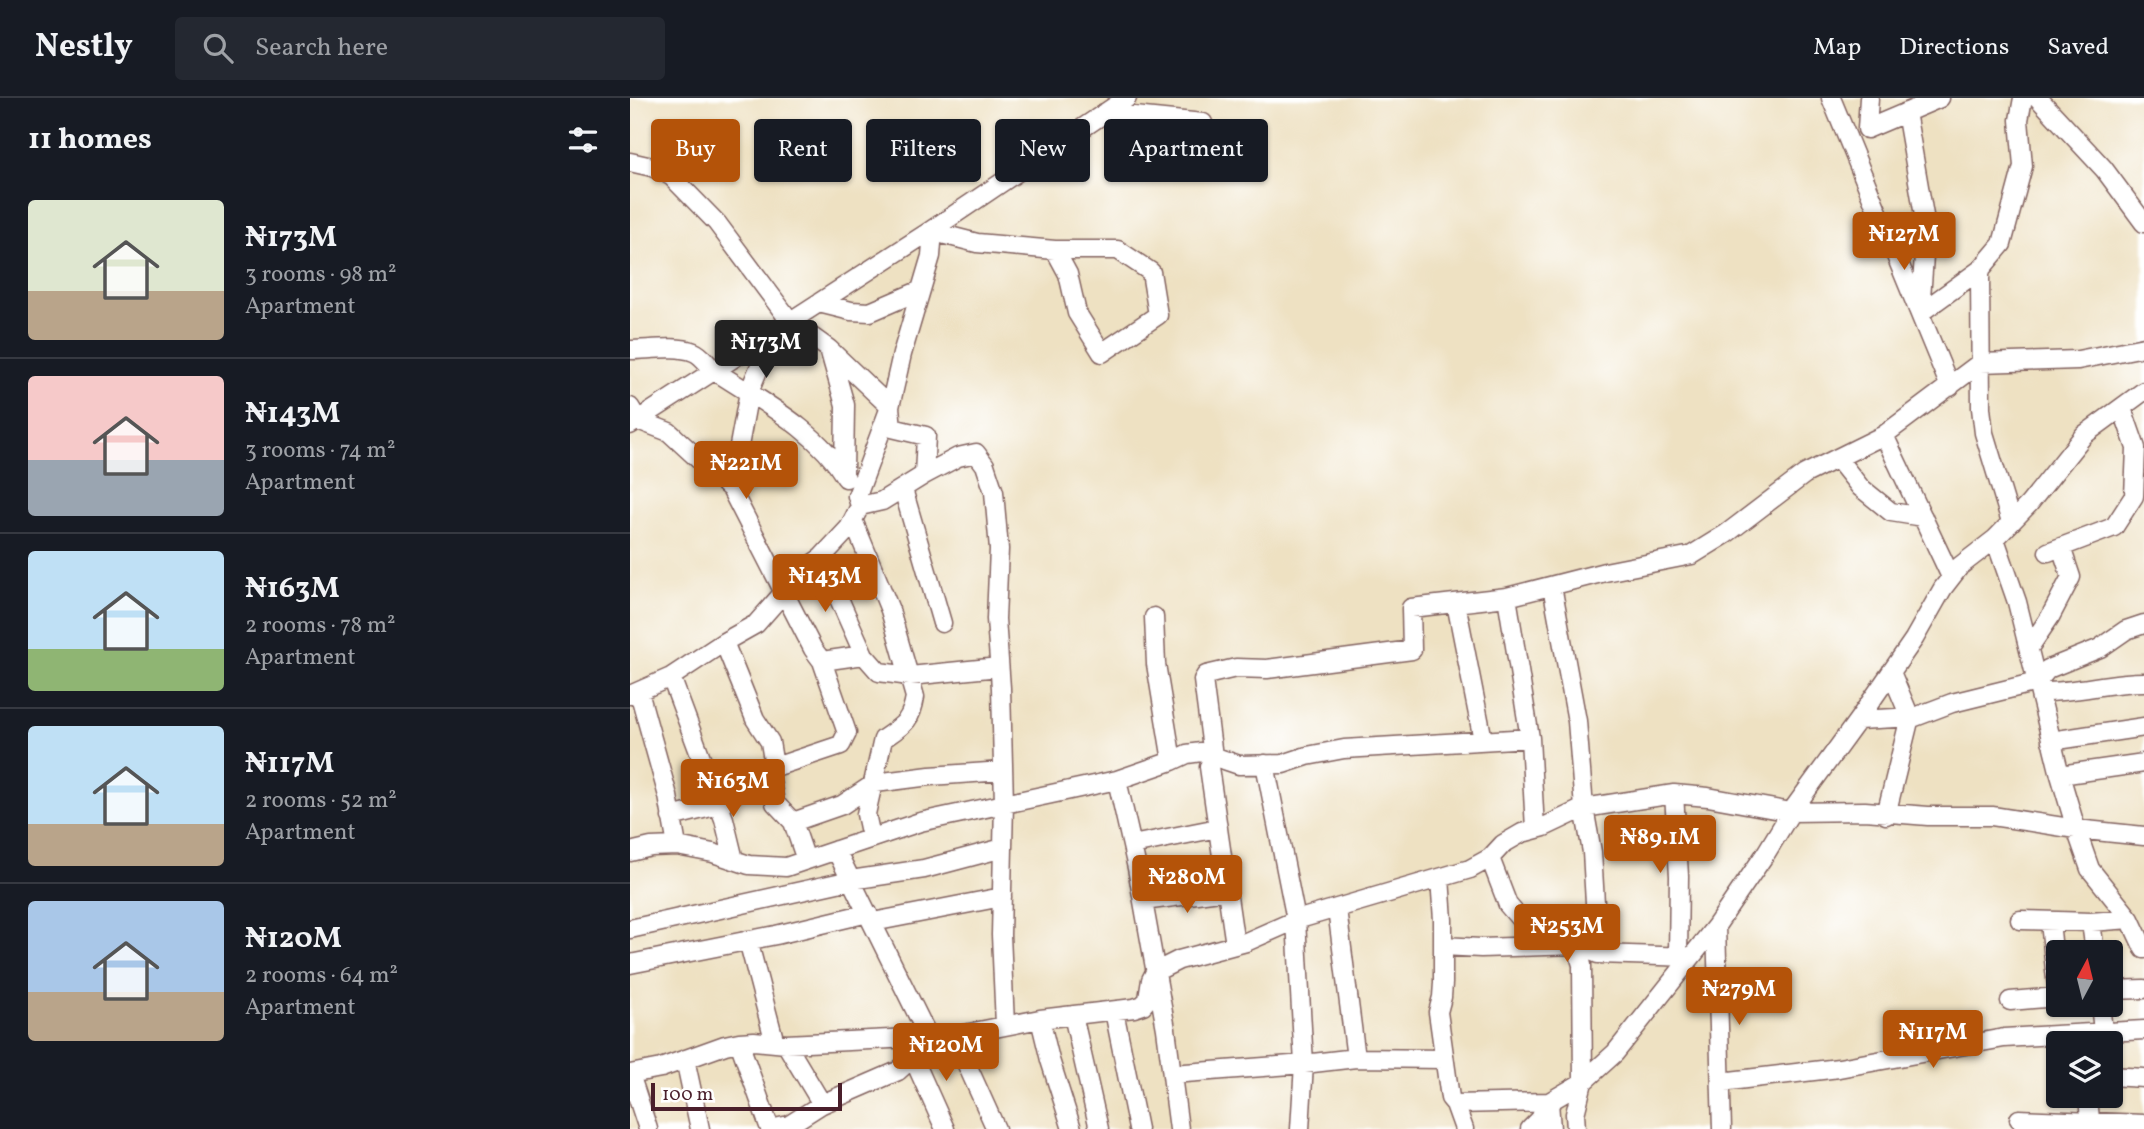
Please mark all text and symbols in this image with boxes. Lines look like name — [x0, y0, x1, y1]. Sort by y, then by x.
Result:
search box — [175, 17, 665, 80]
text: Nestly — [35, 25, 133, 71]
icon: search — [199, 29, 237, 67]
text: Search here — [255, 30, 388, 66]
text: Map — [1813, 31, 1861, 65]
text: Directions — [1899, 31, 2009, 65]
text: Saved — [2047, 31, 2109, 65]
text: 11 homes — [28, 119, 152, 161]
chip: Buy — [651, 119, 740, 182]
chip: Rent — [754, 119, 852, 182]
chip: Filters — [866, 119, 981, 182]
chip: New — [995, 119, 1090, 182]
chip: Apartment — [1104, 119, 1268, 182]
icon: filters — [564, 121, 602, 159]
pin: ₦127M — [1855, 212, 1953, 272]
text: ₦173M — [245, 217, 337, 259]
text: ₦127M — [1869, 219, 1939, 251]
icon: home — [84, 228, 168, 312]
text: 3 rooms · 98 m² — [245, 259, 397, 291]
text: Apartment — [245, 291, 356, 323]
pin: ₦173M — [717, 320, 815, 380]
text: ₦173M — [731, 327, 801, 359]
text: ₦143M — [245, 393, 340, 435]
icon: home — [84, 404, 168, 488]
text: 3 rooms · 74 m² — [245, 435, 395, 467]
pin: ₦221M — [697, 442, 795, 501]
text: ₦221M — [710, 448, 782, 480]
text: Apartment — [245, 467, 356, 499]
pin: ₦143M — [776, 554, 874, 614]
text: ₦143M — [788, 561, 862, 593]
text: ₦163M — [245, 568, 339, 610]
icon: home — [84, 579, 168, 663]
text: 2 rooms · 78 m² — [245, 610, 396, 642]
text: Apartment — [245, 642, 356, 674]
text: ₦117M — [245, 743, 334, 785]
icon: home — [84, 754, 168, 838]
pin: ₦163M — [684, 760, 782, 819]
text: ₦163M — [697, 766, 769, 798]
text: 2 rooms · 52 m² — [245, 785, 397, 817]
pin: ₦89.1M — [1603, 816, 1717, 875]
text: Apartment — [245, 817, 356, 849]
text: ₦89.1M — [1620, 822, 1700, 854]
pin: ₦280M — [1138, 856, 1236, 915]
text: ₦280M — [1148, 862, 1226, 894]
pin: ₦253M — [1518, 904, 1616, 964]
text: ₦253M — [1530, 911, 1604, 943]
text: ₦120M — [245, 918, 342, 960]
icon: home — [84, 929, 168, 1013]
north arrow — [2046, 940, 2123, 1017]
map controls — [2046, 940, 2123, 1108]
text: 2 rooms · 64 m² — [245, 960, 398, 992]
pin: ₦279M — [1690, 968, 1788, 1027]
text: ₦279M — [1702, 974, 1776, 1006]
text: Apartment — [245, 992, 356, 1024]
pin: ₦117M — [1884, 1010, 1982, 1070]
text: ₦117M — [1899, 1017, 1967, 1049]
pin: ₦120M — [897, 1024, 995, 1083]
text: ₦120M — [909, 1030, 983, 1062]
button: layers — [2046, 1031, 2123, 1108]
scale bar — [651, 1080, 842, 1112]
text: 100 m — [662, 1082, 713, 1108]

